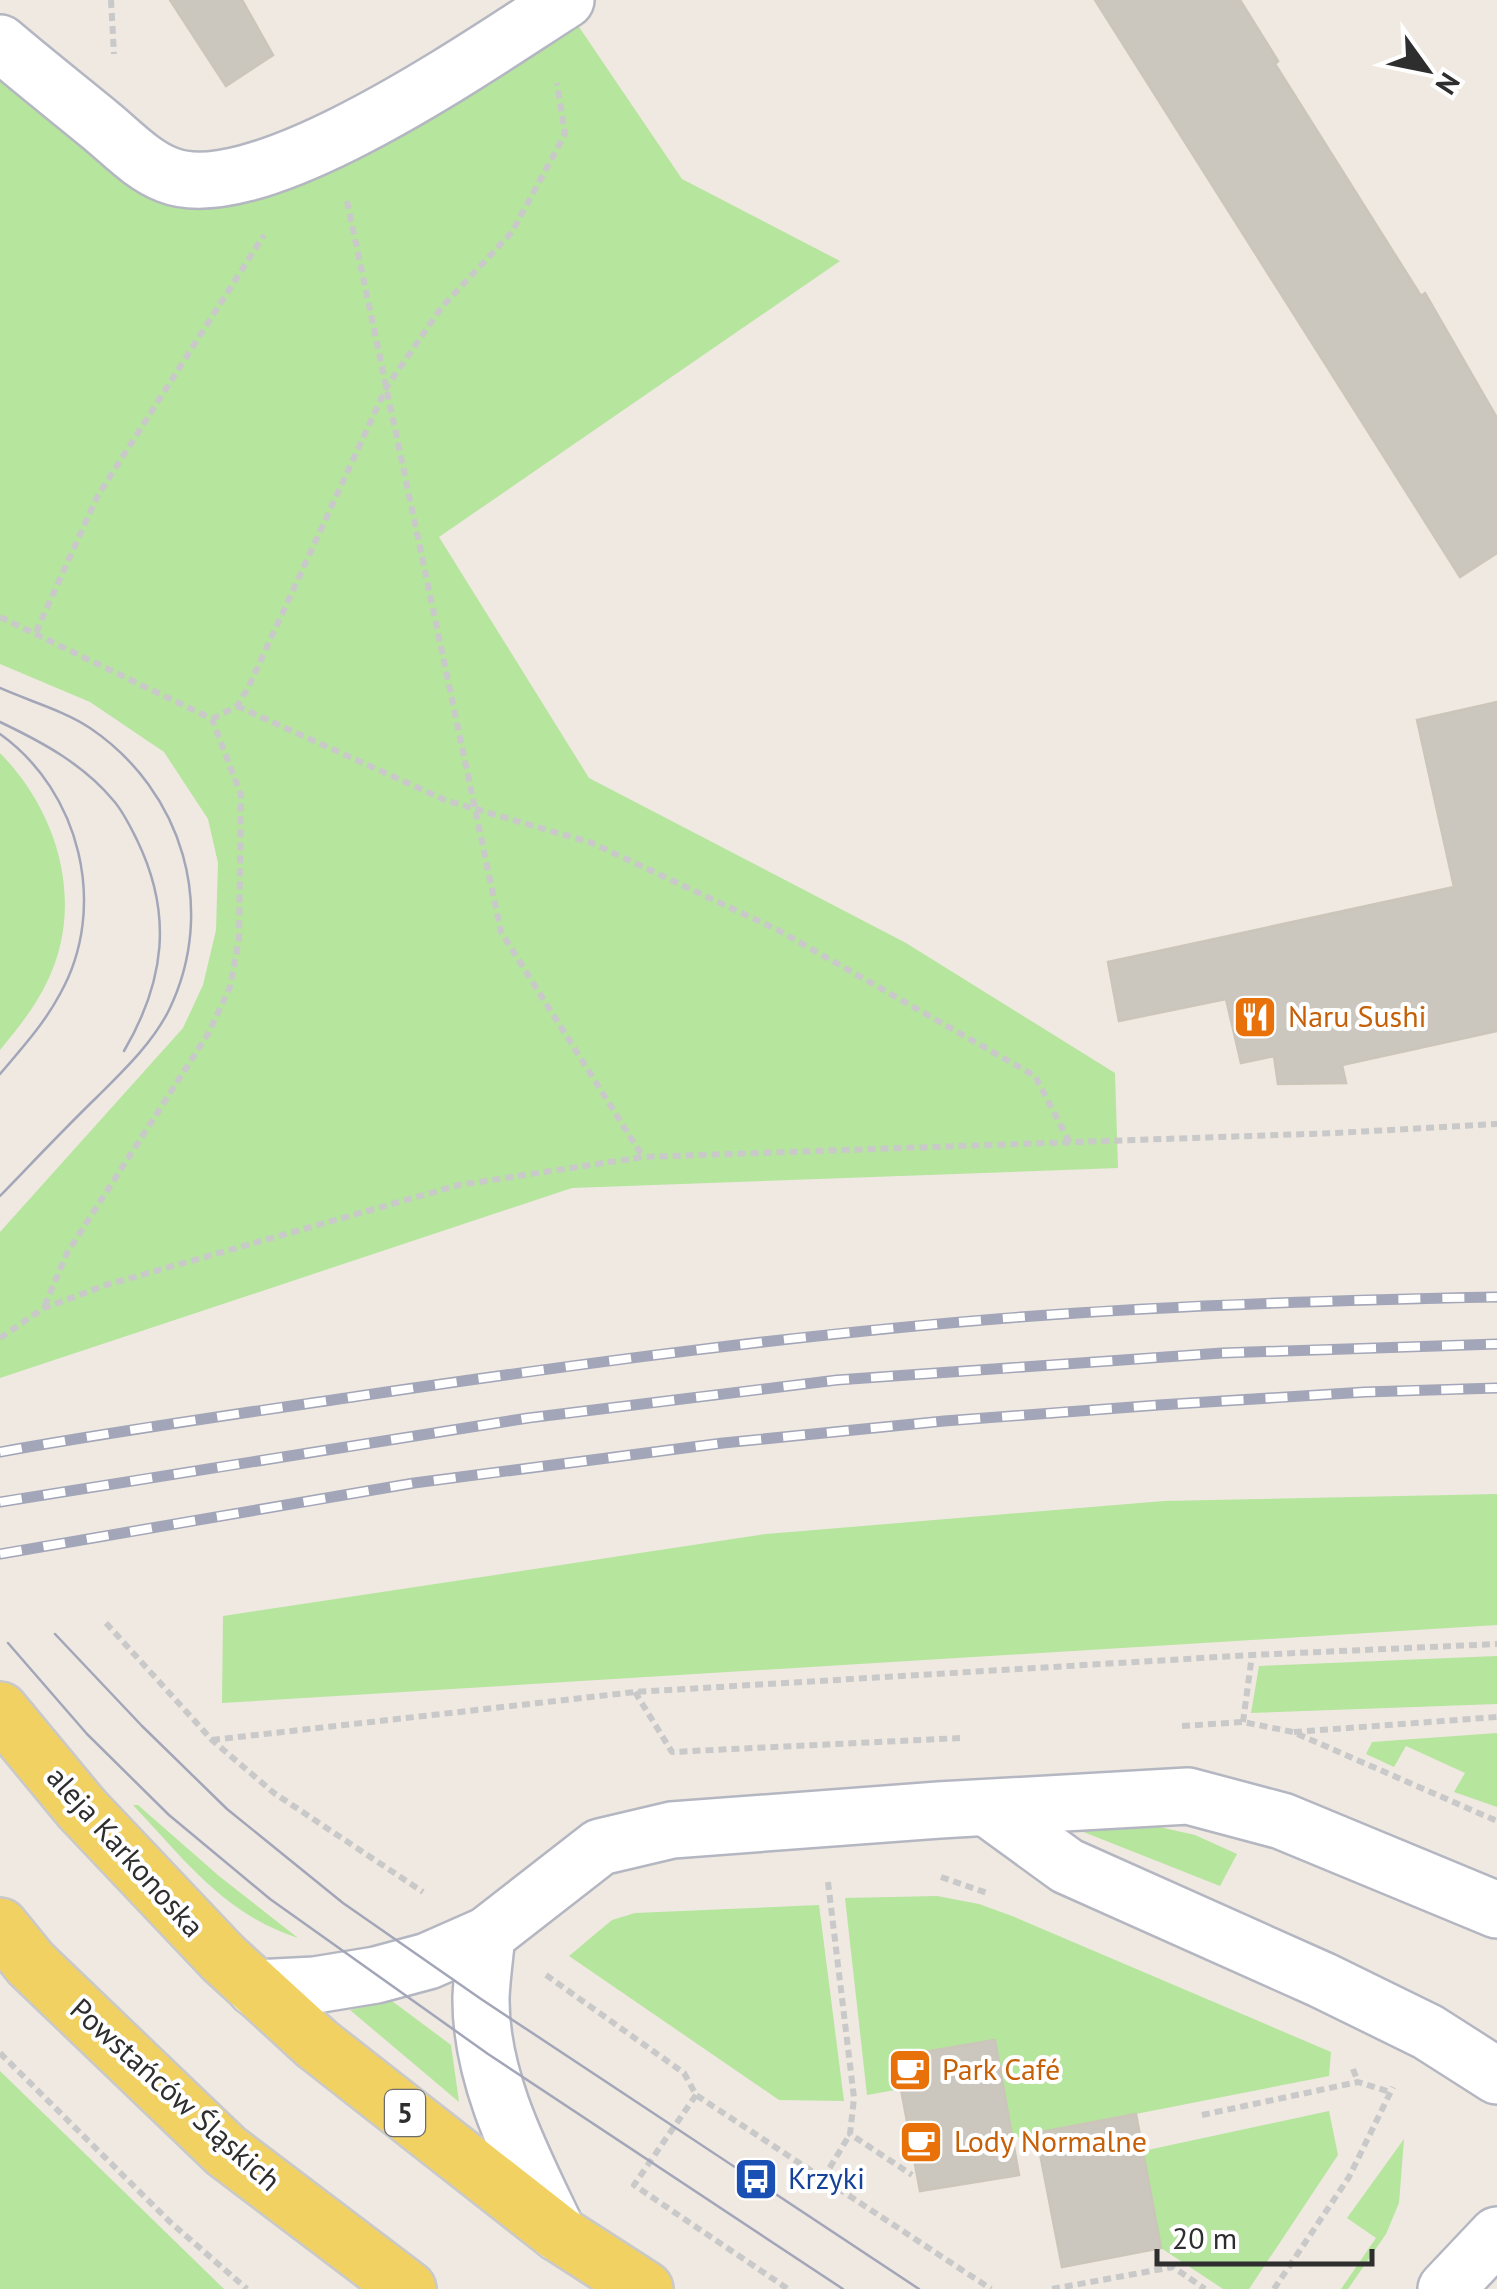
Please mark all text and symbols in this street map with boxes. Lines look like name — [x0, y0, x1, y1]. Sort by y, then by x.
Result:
north arrow — [1377, 20, 1477, 120]
text: N — [1428, 66, 1469, 102]
restaurant icon: Naru Sushi — [1232, 994, 1278, 1040]
place label: Naru Sushi — [1288, 996, 1427, 1035]
street label: aleja Karkonoska — [39, 1757, 213, 1945]
street label: Powstańców Śląskich — [63, 1989, 289, 2199]
cafe icon: Park Café — [887, 2047, 933, 2093]
place label: Park Café — [942, 2049, 1060, 2088]
road number: 5 — [385, 2090, 425, 2136]
cafe icon: Lody Normalne — [898, 2119, 944, 2165]
place label: Lody Normalne — [954, 2121, 1147, 2160]
bus stop icon: Krzyki — [733, 2156, 779, 2202]
place label: Krzyki — [788, 2158, 865, 2197]
scale bar — [1157, 2204, 1372, 2266]
text: 20 m — [1172, 2218, 1237, 2257]

